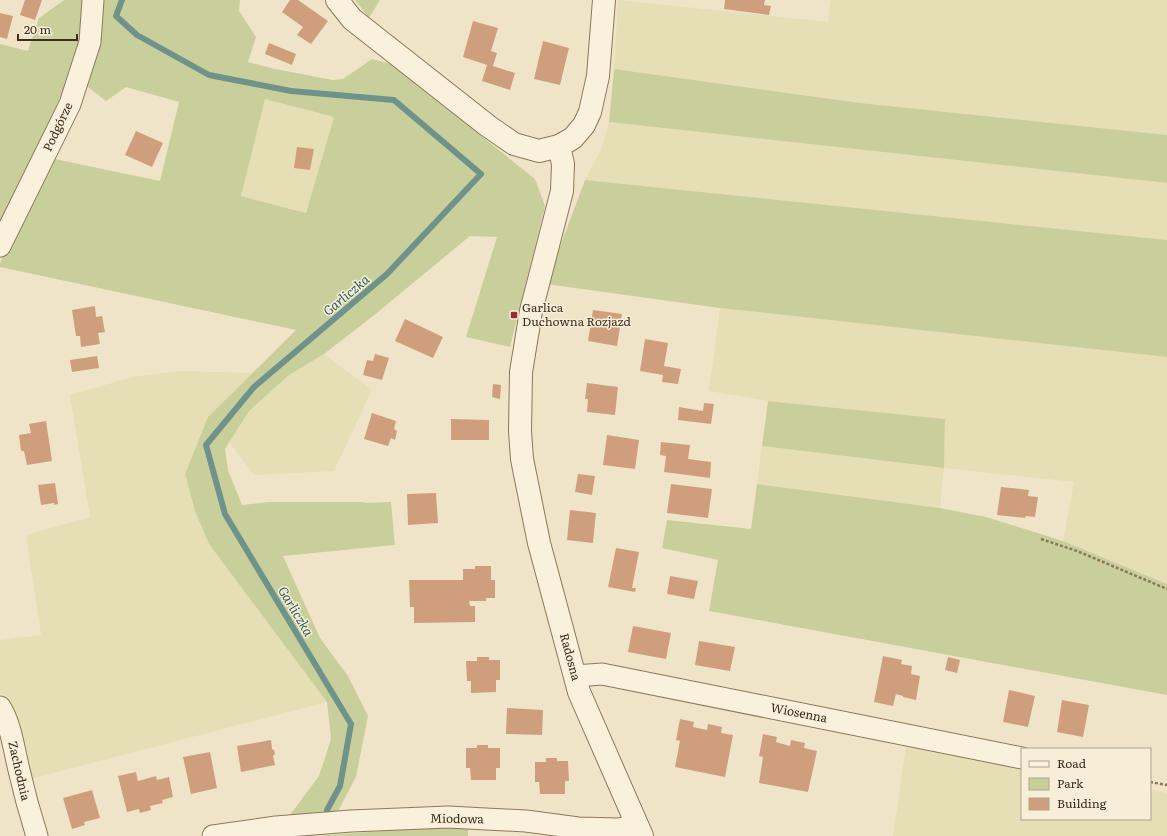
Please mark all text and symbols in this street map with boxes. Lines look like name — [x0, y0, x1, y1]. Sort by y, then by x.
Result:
scale bar — [18, 16, 77, 42]
text: 20 m — [24, 20, 51, 38]
street label: Podgórze — [38, 99, 76, 154]
water label: Garliczka — [318, 269, 373, 320]
place label: Garlica Duchowna Rozjazd — [522, 298, 632, 330]
marker: Garlica Duchowna Rozjazd — [509, 310, 519, 320]
water label: Garliczka — [274, 582, 319, 640]
street label: Radosna — [556, 631, 586, 683]
street label: Wiosenna — [769, 698, 830, 726]
street label: Zachodnia — [4, 739, 36, 803]
legend — [1021, 748, 1151, 820]
text: Road — [1057, 754, 1087, 772]
text: Park — [1057, 774, 1084, 792]
text: Building — [1057, 794, 1107, 812]
street label: Miodowa — [430, 809, 485, 827]

